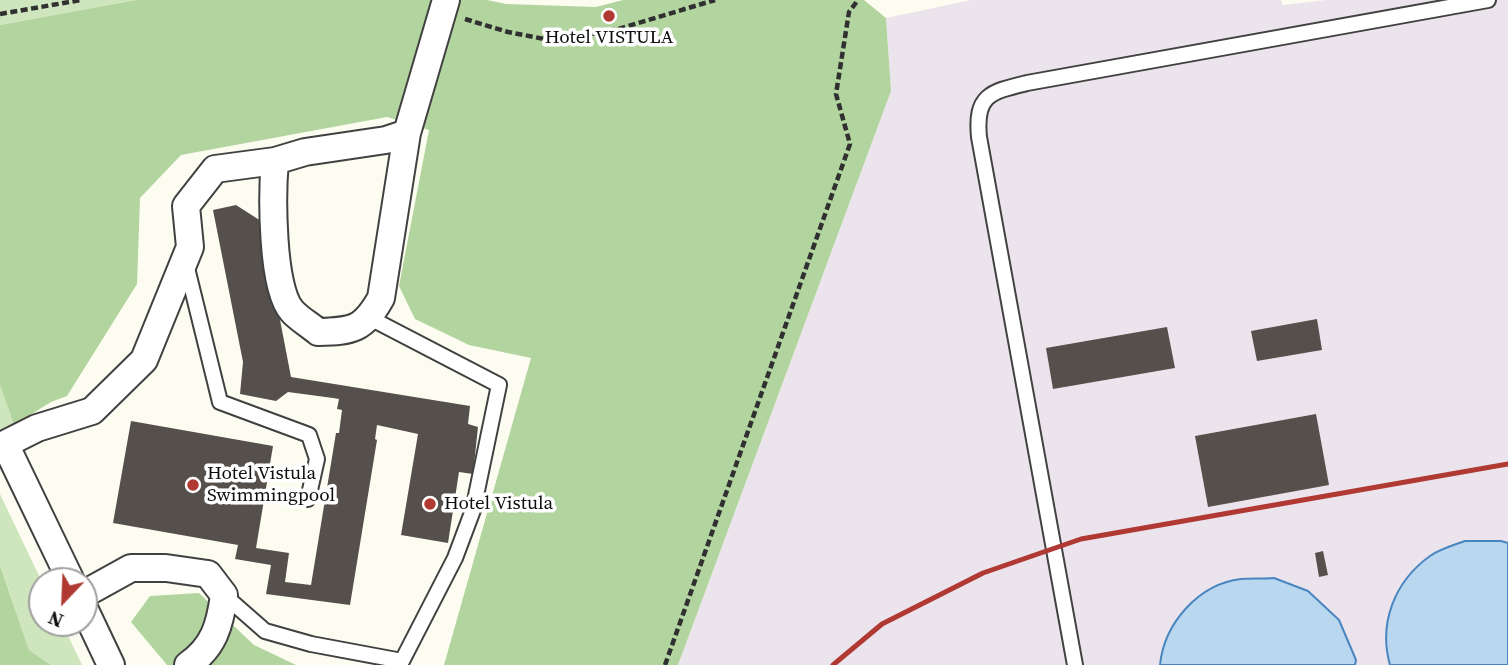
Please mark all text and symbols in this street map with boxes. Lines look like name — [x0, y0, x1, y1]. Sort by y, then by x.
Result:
marker: Hotel VISTULA — [601, 8, 617, 24]
place label: Hotel VISTULA — [545, 27, 673, 49]
place label: Hotel Vistula Swimmingpool — [207, 463, 335, 507]
marker: Hotel Vistula Swimmingpool — [185, 477, 201, 493]
place label: Hotel Vistula — [444, 493, 553, 515]
marker: Hotel Vistula — [422, 496, 438, 512]
north arrow — [28, 567, 98, 637]
text: N — [44, 605, 67, 634]

